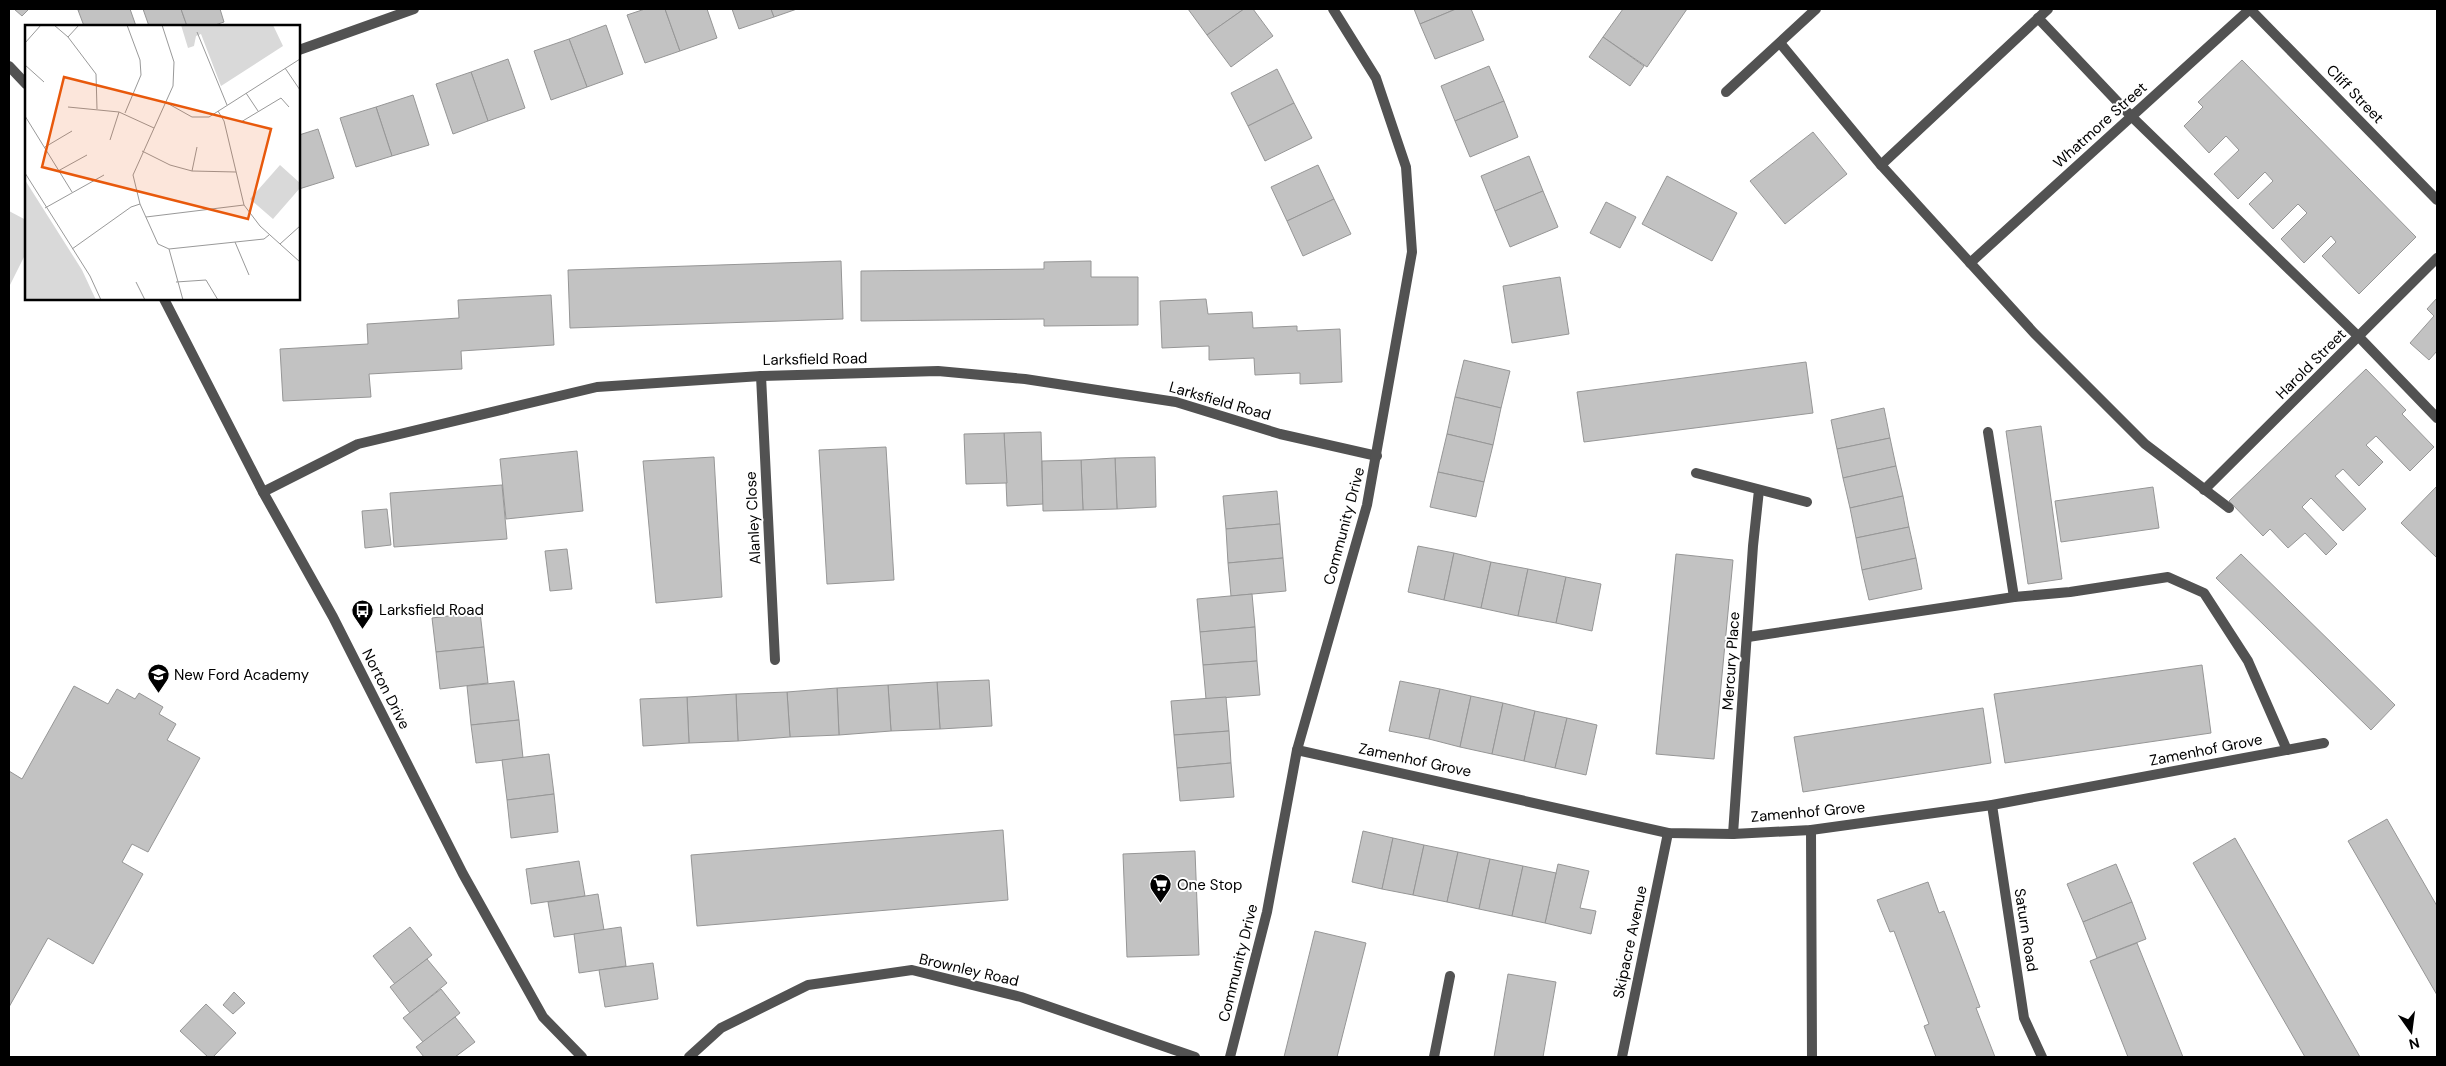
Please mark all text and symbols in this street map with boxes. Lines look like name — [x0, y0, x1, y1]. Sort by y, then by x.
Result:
inset map — [25, 25, 300, 300]
street label: Cliff Street — [2322, 60, 2388, 128]
street label: Whatmore Street — [2049, 78, 2151, 172]
street label: Harold Street — [2271, 324, 2351, 404]
street label: Larksfield Road — [762, 348, 868, 370]
street label: Larksfield Road — [1167, 377, 1273, 425]
street label: Community Drive — [1319, 465, 1369, 587]
street label: Alanley Close — [741, 471, 765, 565]
bus stop icon: Larksfield Road — [351, 598, 375, 629]
place label: Larksfield Road — [379, 600, 484, 620]
street label: Mercury Place — [1718, 611, 1744, 711]
street label: Norton Drive — [357, 645, 415, 733]
school or university icon: New Ford Academy — [146, 663, 170, 694]
place label: New Ford Academy — [174, 665, 310, 685]
street label: Zamenhof Grove — [2148, 729, 2264, 771]
street label: Zamenhof Grove — [1357, 738, 1473, 782]
street label: Zamenhof Grove — [1750, 797, 1866, 827]
supermarket icon: One Stop — [1149, 873, 1173, 904]
place label: One Stop — [1177, 875, 1242, 895]
street label: Skipacre Avenue — [1608, 884, 1652, 1000]
street label: Saturn Road — [2010, 887, 2042, 973]
street label: Community Drive — [1214, 902, 1262, 1024]
street label: Brownley Road — [917, 949, 1021, 991]
north arrow — [2386, 1006, 2436, 1056]
text: N — [2407, 1034, 2421, 1054]

